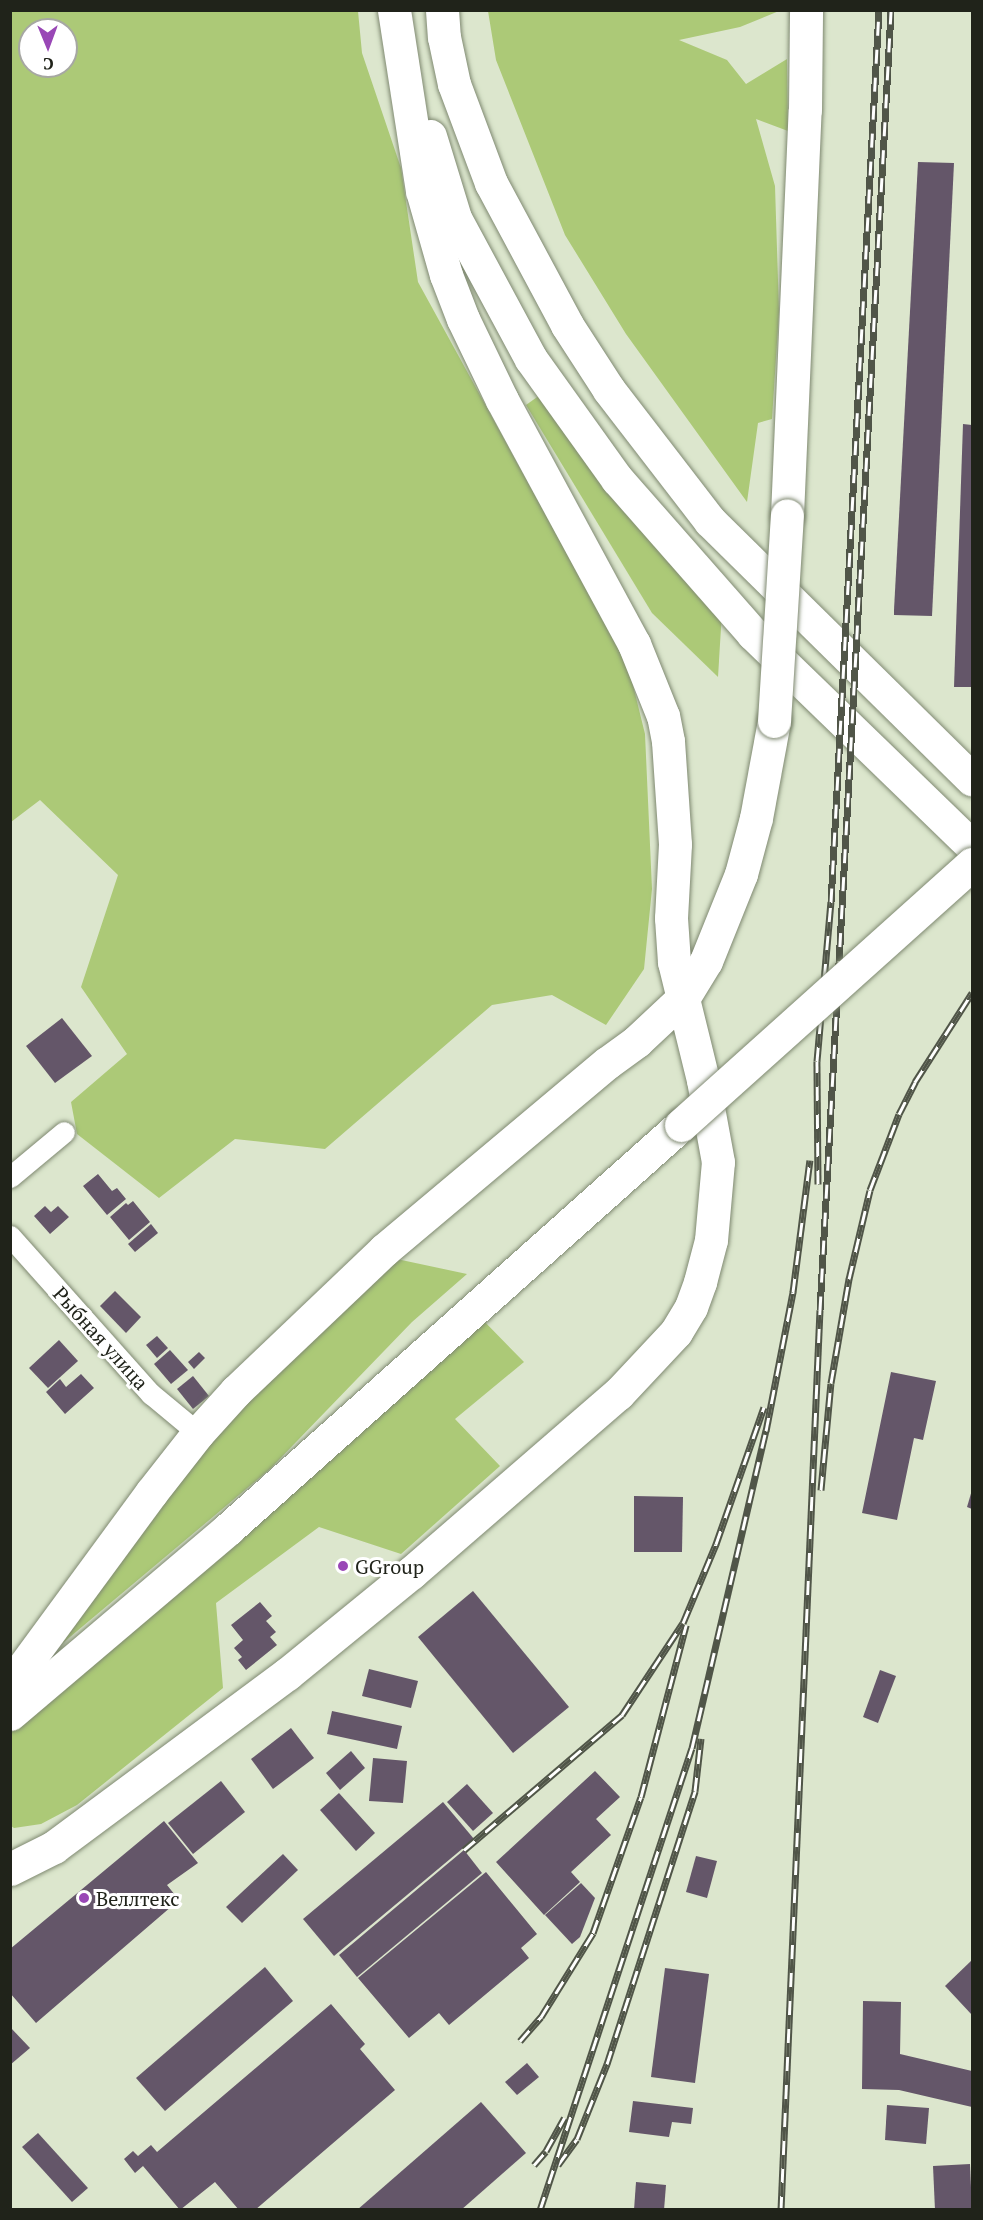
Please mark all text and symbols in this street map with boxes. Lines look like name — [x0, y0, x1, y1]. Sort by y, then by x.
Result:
north arrow — [18, 18, 78, 78]
text: С — [43, 53, 54, 75]
street label: Рыбная улица — [48, 1281, 154, 1395]
place label: GGroup — [355, 1554, 424, 1578]
marker: GGroup — [336, 1559, 350, 1573]
place label: Веллтекс — [96, 1886, 180, 1910]
marker: Веллтекс — [77, 1891, 91, 1905]

